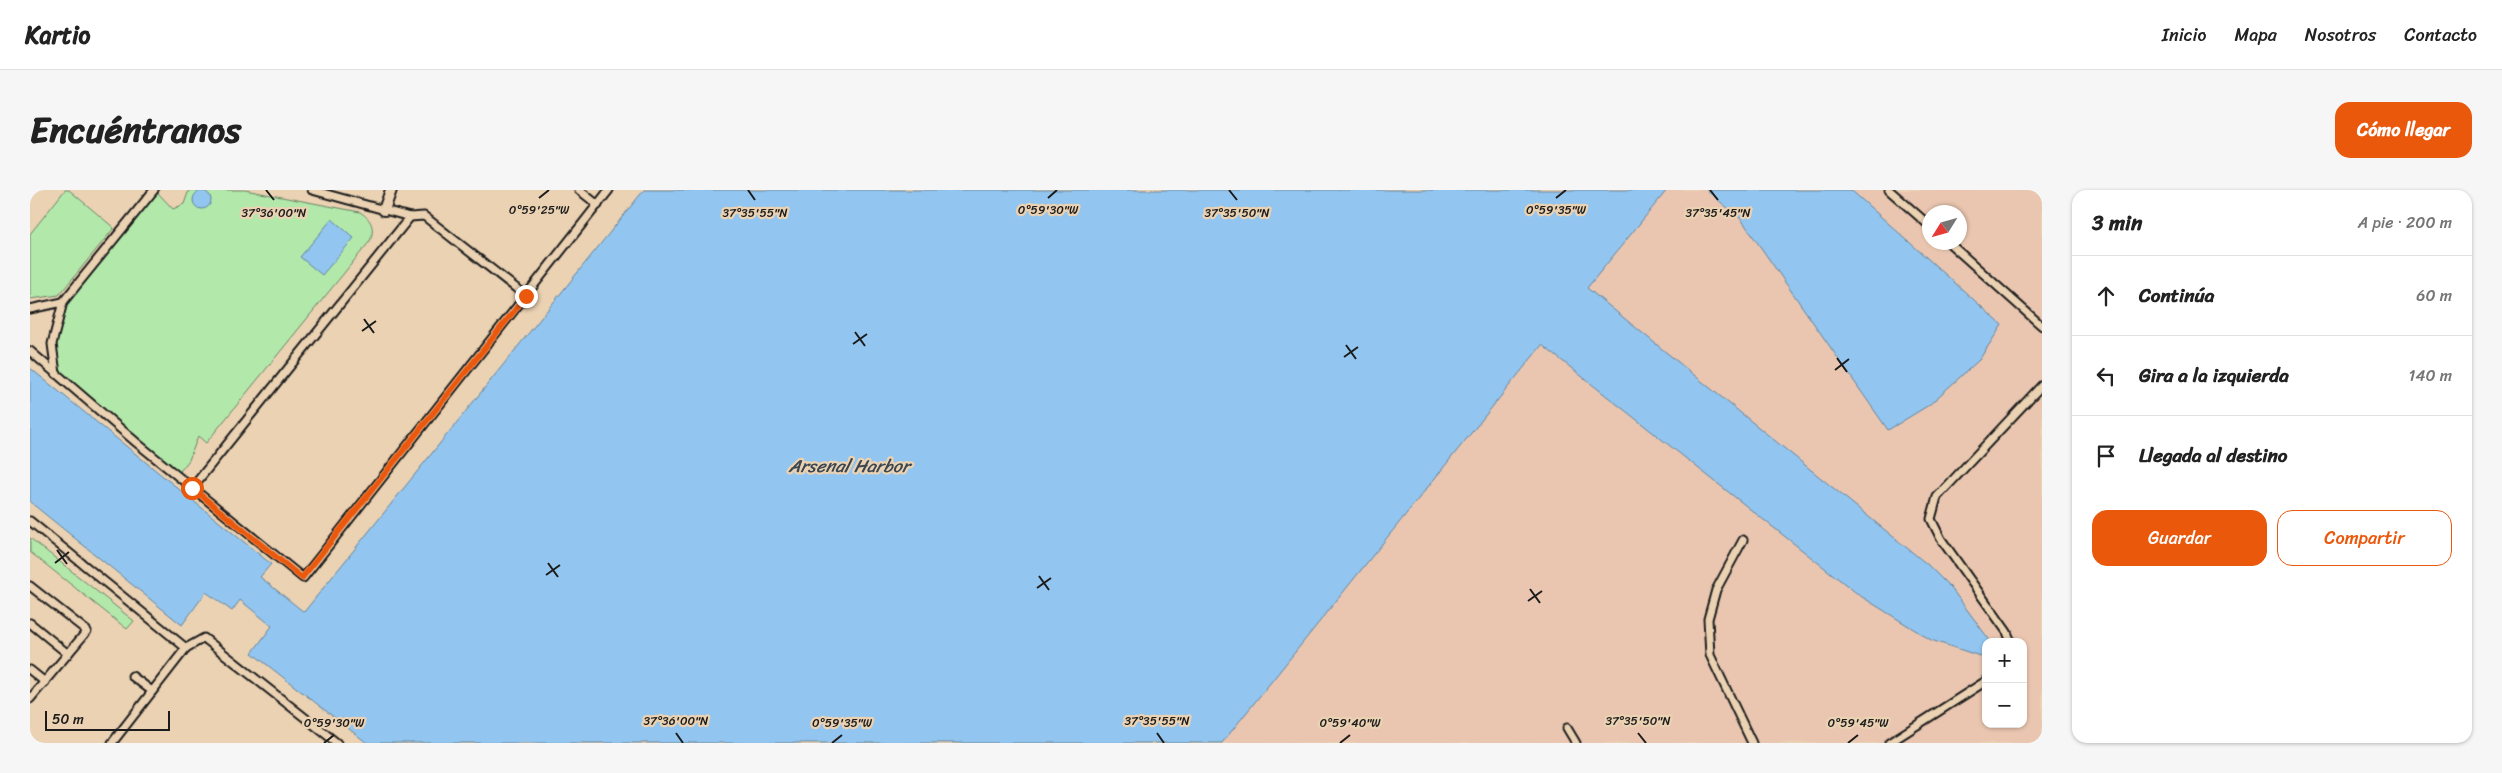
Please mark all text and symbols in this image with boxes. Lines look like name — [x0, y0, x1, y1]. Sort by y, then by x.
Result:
text: Kartio — [25, 14, 90, 56]
text: Inicio — [2162, 19, 2207, 51]
text: Mapa — [2235, 19, 2277, 51]
text: Nosotros — [2305, 19, 2376, 51]
text: Contacto — [2404, 19, 2477, 51]
text: Encuéntranos — [30, 99, 241, 161]
button: Cómo llegar — [2335, 102, 2472, 158]
text: 0°59'25"W — [509, 199, 570, 221]
text: 0°59'30"W — [1018, 199, 1079, 221]
text: 0°59'35"W — [1526, 199, 1587, 221]
text: 37°36'00"N — [242, 202, 307, 224]
text: 37°35'55"N — [723, 202, 788, 224]
text: 37°35'50"N — [1204, 202, 1270, 224]
text: 37°35'45"N — [1685, 202, 1751, 224]
text: 3 min — [2092, 204, 2142, 242]
north arrow — [1922, 205, 1967, 250]
text: A pie · 200 m — [2358, 208, 2452, 237]
text: Continúa — [2139, 279, 2214, 312]
text: 60 m — [2416, 281, 2452, 310]
icon: ahead — [2092, 282, 2120, 310]
route end — [515, 285, 538, 308]
text: Gira a la izquierda — [2139, 359, 2289, 392]
text: 140 m — [2409, 361, 2452, 390]
icon: left — [2092, 362, 2120, 390]
text: Llegada al destino — [2139, 439, 2288, 472]
icon: arrive — [2092, 442, 2120, 470]
water label: Arsenal Harbor — [788, 450, 913, 482]
route start — [181, 477, 204, 500]
button: Guardar — [2092, 510, 2267, 566]
button: Compartir — [2277, 510, 2452, 566]
map controls — [1982, 638, 2027, 728]
button: + — [1982, 638, 2027, 683]
button: − — [1982, 683, 2027, 728]
text: 50 m — [52, 707, 84, 732]
scale bar — [45, 708, 170, 731]
text: 37°36'00"N — [644, 710, 709, 732]
text: 37°35'55"N — [1125, 710, 1190, 732]
text: 37°35'50"N — [1605, 710, 1671, 732]
text: 0°59'30"W — [304, 712, 365, 734]
text: 0°59'35"W — [812, 712, 873, 734]
text: 0°59'40"W — [1319, 712, 1381, 734]
text: 0°59'45"W — [1828, 712, 1889, 734]

